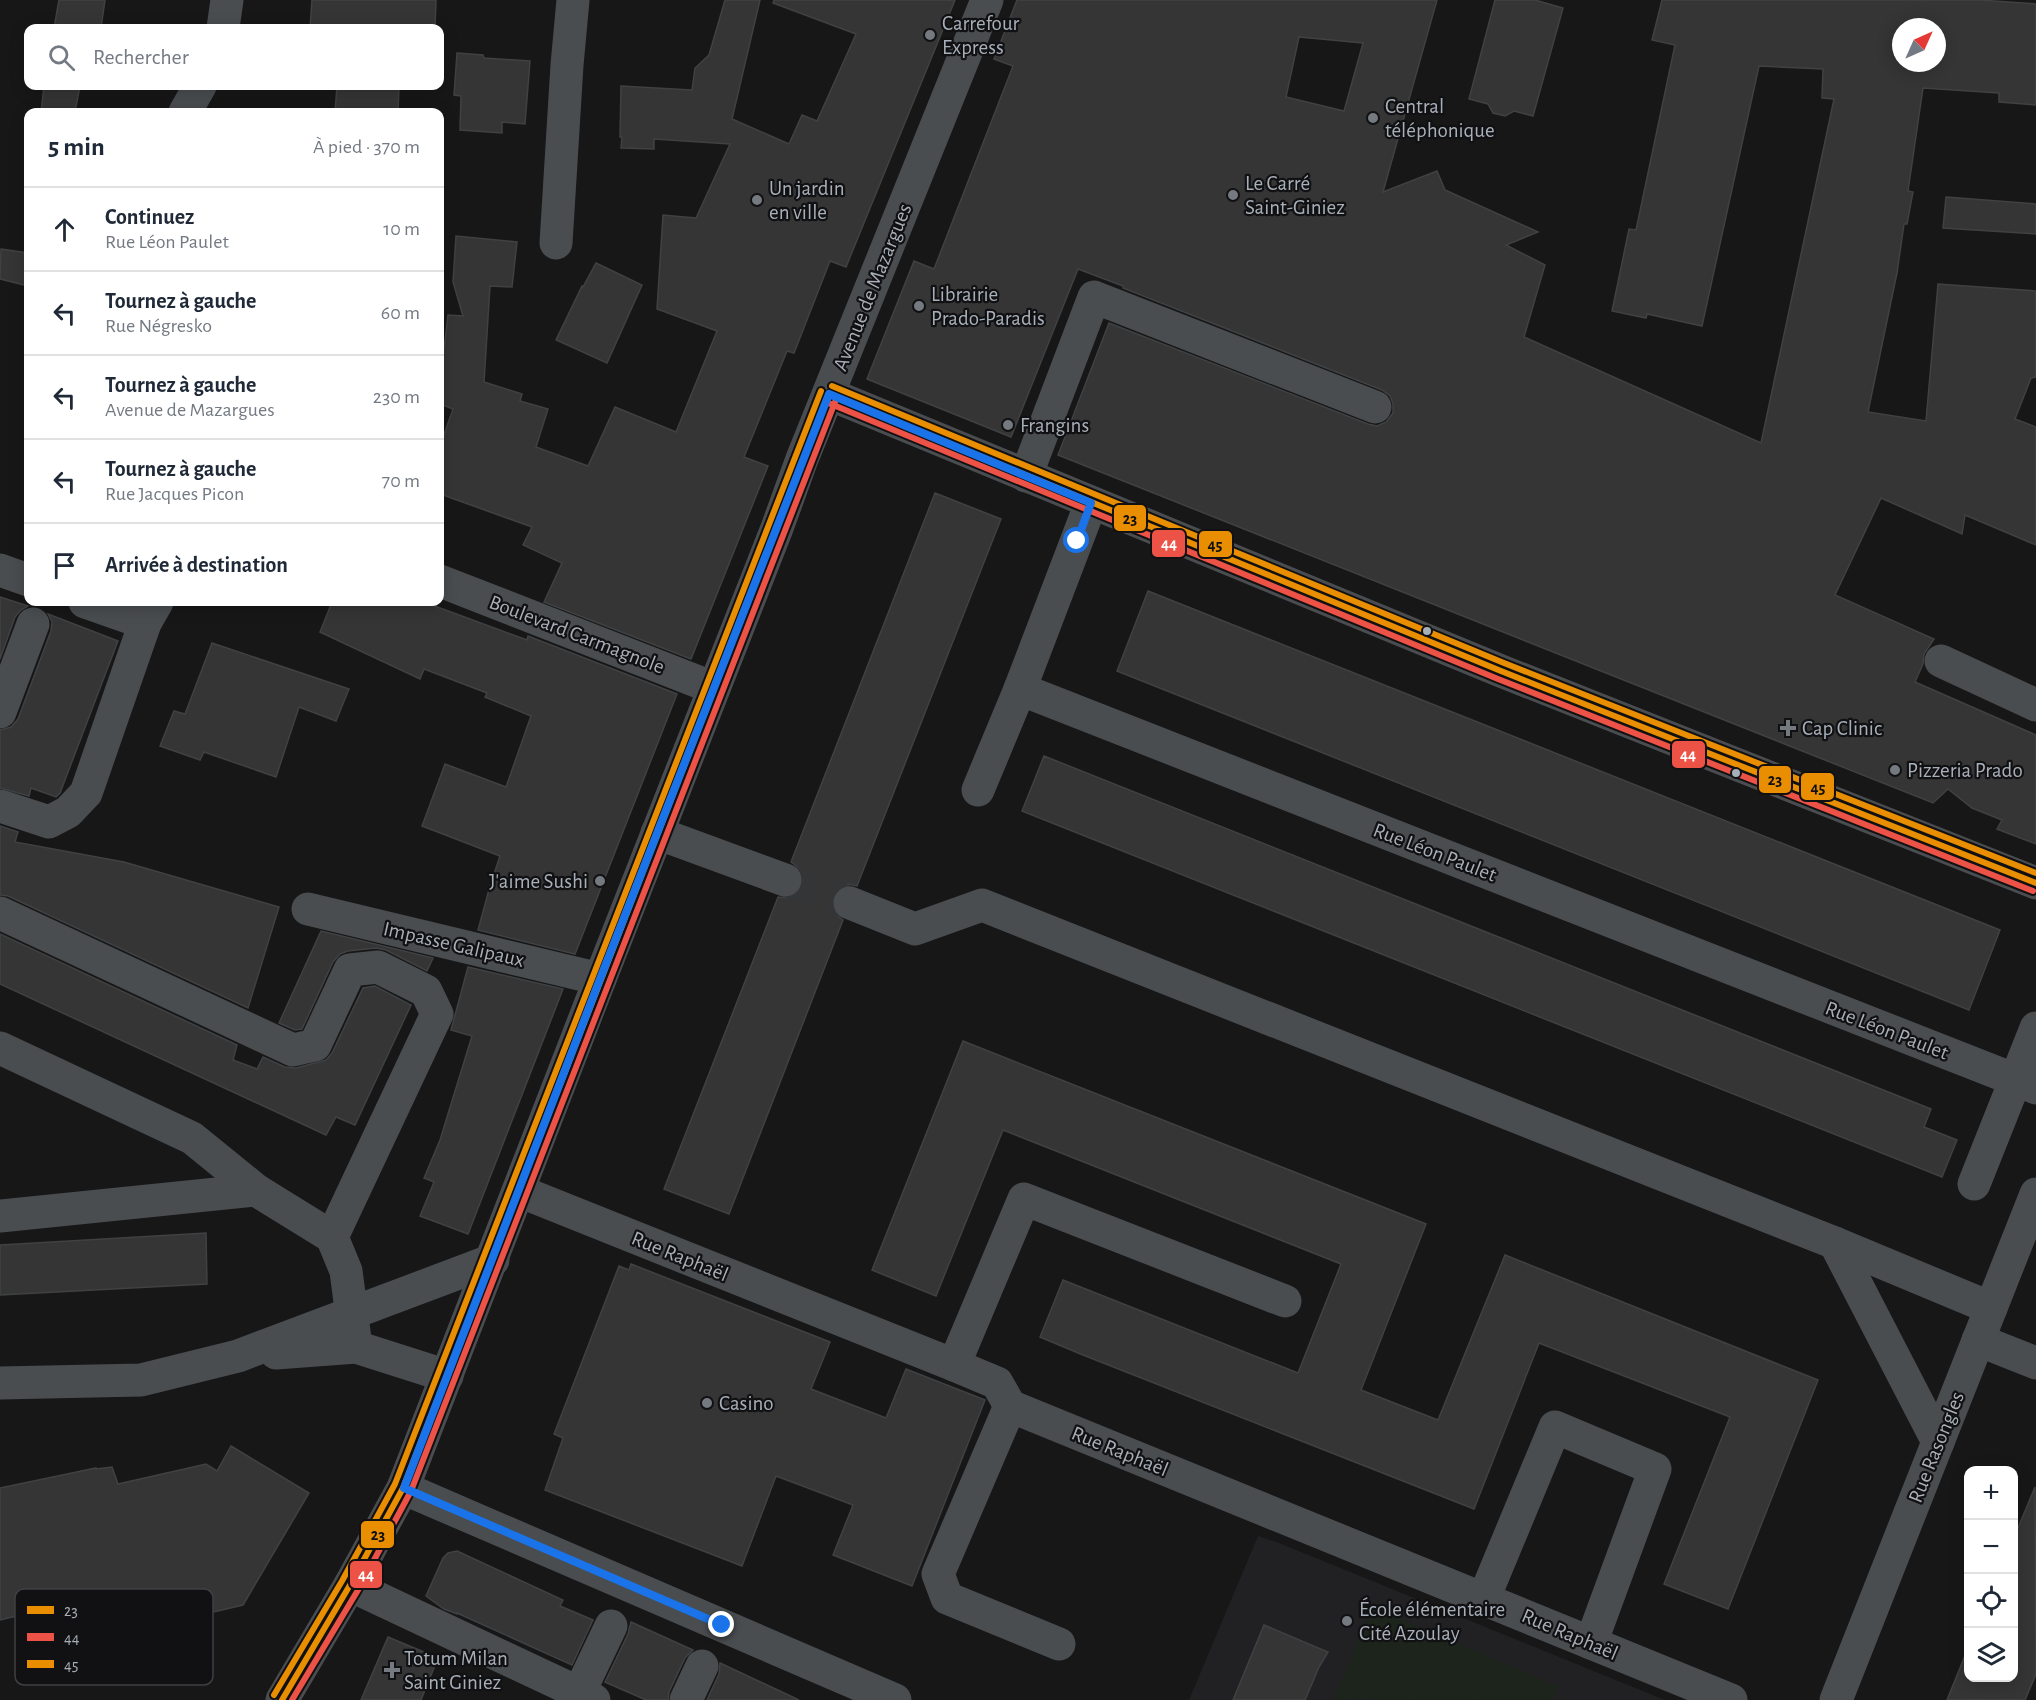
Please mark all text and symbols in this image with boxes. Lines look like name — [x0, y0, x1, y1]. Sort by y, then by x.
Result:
place label: Carrefour Express — [942, 13, 1019, 58]
north arrow — [1892, 18, 1946, 72]
search box — [24, 24, 444, 90]
marker: Carrefour Express — [923, 28, 937, 42]
icon: search — [45, 41, 78, 74]
text: Rechercher — [93, 46, 189, 68]
place label: Central téléphonique — [1385, 96, 1495, 141]
marker: Central téléphonique — [1366, 111, 1380, 125]
text: 5 min — [48, 134, 105, 160]
text: À pied · 370 m — [313, 137, 420, 157]
place label: Le Carré Saint-Giniez — [1245, 173, 1345, 218]
place label: Un jardin en ville — [769, 178, 845, 223]
marker: Le Carré Saint-Giniez — [1226, 188, 1240, 202]
marker: Un jardin en ville — [750, 193, 764, 207]
street label: Avenue de Mazargues — [829, 201, 916, 374]
text: Continuez — [105, 206, 194, 228]
icon: ahead — [48, 213, 81, 246]
text: 10 m — [383, 219, 420, 239]
text: Rue Léon Paulet — [105, 232, 229, 252]
place label: Librairie Prado-Paradis — [931, 284, 1045, 329]
text: Tournez à gauche — [105, 290, 256, 312]
icon: left — [48, 297, 81, 330]
marker: Librairie Prado-Paradis — [912, 299, 926, 313]
text: 60 m — [381, 303, 420, 323]
text: Rue Négresko — [105, 316, 212, 336]
text: Tournez à gauche — [105, 374, 256, 396]
icon: left — [48, 381, 81, 414]
text: 230 m — [373, 387, 420, 407]
text: Avenue de Mazargues — [105, 400, 275, 420]
place label: Frangins — [1020, 415, 1089, 436]
marker: Frangins — [1001, 418, 1015, 432]
text: Tournez à gauche — [105, 458, 256, 480]
icon: left — [48, 465, 81, 498]
text: 70 m — [382, 471, 420, 491]
text: Rue Jacques Picon — [105, 484, 244, 504]
line badge: 23 — [1113, 504, 1147, 532]
text: 23 — [1123, 511, 1137, 527]
route start — [1063, 527, 1089, 553]
line badge: 44 — [1151, 529, 1186, 558]
line badge: 45 — [1198, 530, 1233, 558]
text: 44 — [1161, 536, 1177, 552]
text: 45 — [1208, 537, 1223, 553]
icon: arrive — [48, 549, 81, 582]
text: Arrivée à destination — [105, 554, 288, 576]
street label: Boulevard Carmagnole — [486, 591, 667, 678]
unlabelled marker — [1421, 625, 1433, 637]
place label: Cap Clinic — [1802, 718, 1882, 739]
marker: Cap Clinic — [1779, 719, 1797, 737]
line badge: 44 — [1671, 740, 1706, 769]
text: 44 — [1680, 747, 1696, 763]
place label: Pizzeria Prado — [1907, 760, 2023, 781]
marker: Pizzeria Prado — [1888, 763, 1902, 777]
line badge: 23 — [1758, 765, 1792, 794]
unlabelled marker — [1730, 767, 1742, 779]
text: 23 — [1768, 772, 1782, 788]
line badge: 45 — [1800, 772, 1835, 801]
text: 45 — [1811, 780, 1826, 796]
street label: Rue Léon Paulet — [1370, 819, 1500, 886]
place label: J'aime Sushi — [489, 871, 588, 892]
marker: J'aime Sushi — [593, 874, 607, 888]
street label: Impasse Galipaux — [381, 918, 526, 971]
street label: Rue Léon Paulet — [1822, 997, 1952, 1064]
street label: Rue Raphaël — [629, 1228, 731, 1285]
street label: Rue Rasongles — [1905, 1389, 1968, 1506]
place label: Casino — [719, 1393, 774, 1414]
marker: Casino — [700, 1396, 714, 1410]
street label: Rue Raphaël — [1069, 1423, 1171, 1480]
map controls — [1964, 1466, 2018, 1682]
button: + — [1964, 1466, 2018, 1520]
line badge: 23 — [360, 1520, 395, 1549]
button: − — [1964, 1520, 2018, 1574]
text: 23 — [371, 1527, 385, 1543]
line badge: 44 — [349, 1560, 383, 1589]
text: 44 — [358, 1567, 374, 1583]
button: locate — [1964, 1574, 2018, 1628]
legend — [15, 1589, 213, 1685]
place label: École élémentaire Cité Azoulay — [1359, 1597, 1505, 1644]
text: 23 — [64, 1603, 78, 1619]
street label: Rue Raphaël — [1519, 1605, 1621, 1664]
route end — [708, 1611, 734, 1637]
marker: École élémentaire Cité Azoulay — [1340, 1614, 1354, 1628]
button: layers — [1964, 1628, 2018, 1682]
text: 44 — [64, 1630, 80, 1646]
place label: Totum Milan Saint Giniez — [404, 1648, 508, 1693]
text: 45 — [64, 1657, 78, 1673]
marker: Totum Milan Saint Giniez — [385, 1663, 399, 1677]

